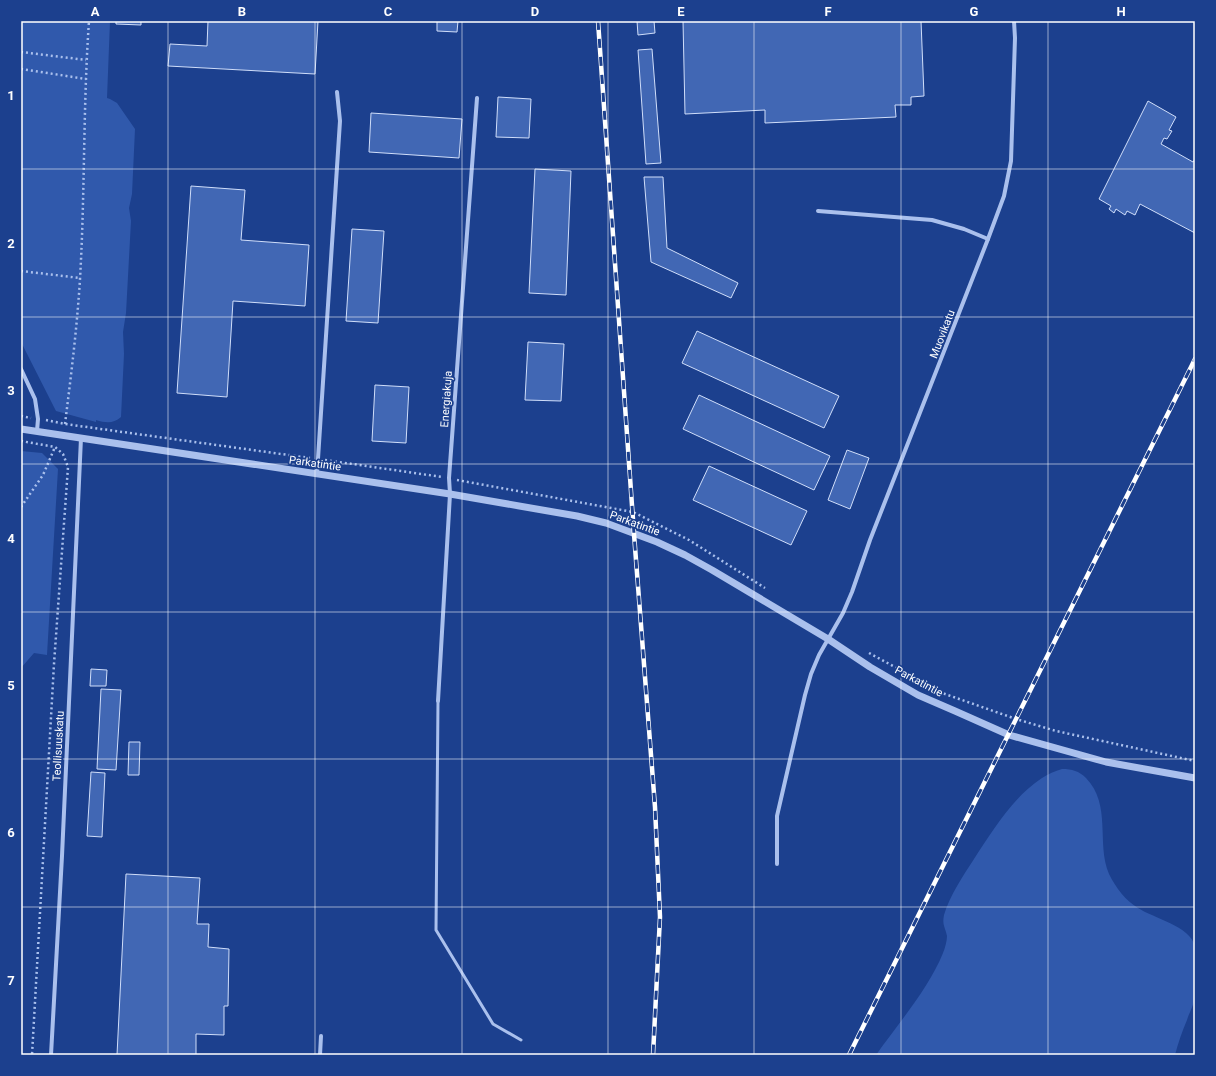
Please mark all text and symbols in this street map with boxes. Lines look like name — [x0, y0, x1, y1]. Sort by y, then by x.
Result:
text: A — [91, 4, 100, 19]
text: B — [238, 4, 246, 19]
text: C — [384, 4, 393, 19]
text: D — [531, 4, 539, 19]
text: E — [677, 4, 685, 19]
text: F — [824, 4, 832, 19]
text: G — [970, 4, 979, 19]
text: H — [1116, 4, 1126, 19]
text: 1 — [7, 88, 15, 103]
text: 2 — [7, 236, 15, 251]
street label: Muovikatu — [927, 308, 958, 360]
street label: Energiakuja — [438, 370, 455, 428]
text: 3 — [7, 383, 15, 398]
street label: Parkatintie — [288, 453, 342, 474]
street label: Parkatintie — [608, 508, 662, 539]
text: 4 — [7, 531, 15, 546]
street label: Parkatintie — [892, 663, 945, 700]
text: 5 — [7, 678, 15, 693]
street label: Teollisuuskatu — [50, 710, 67, 782]
text: 6 — [7, 825, 15, 840]
text: 7 — [7, 973, 15, 988]

